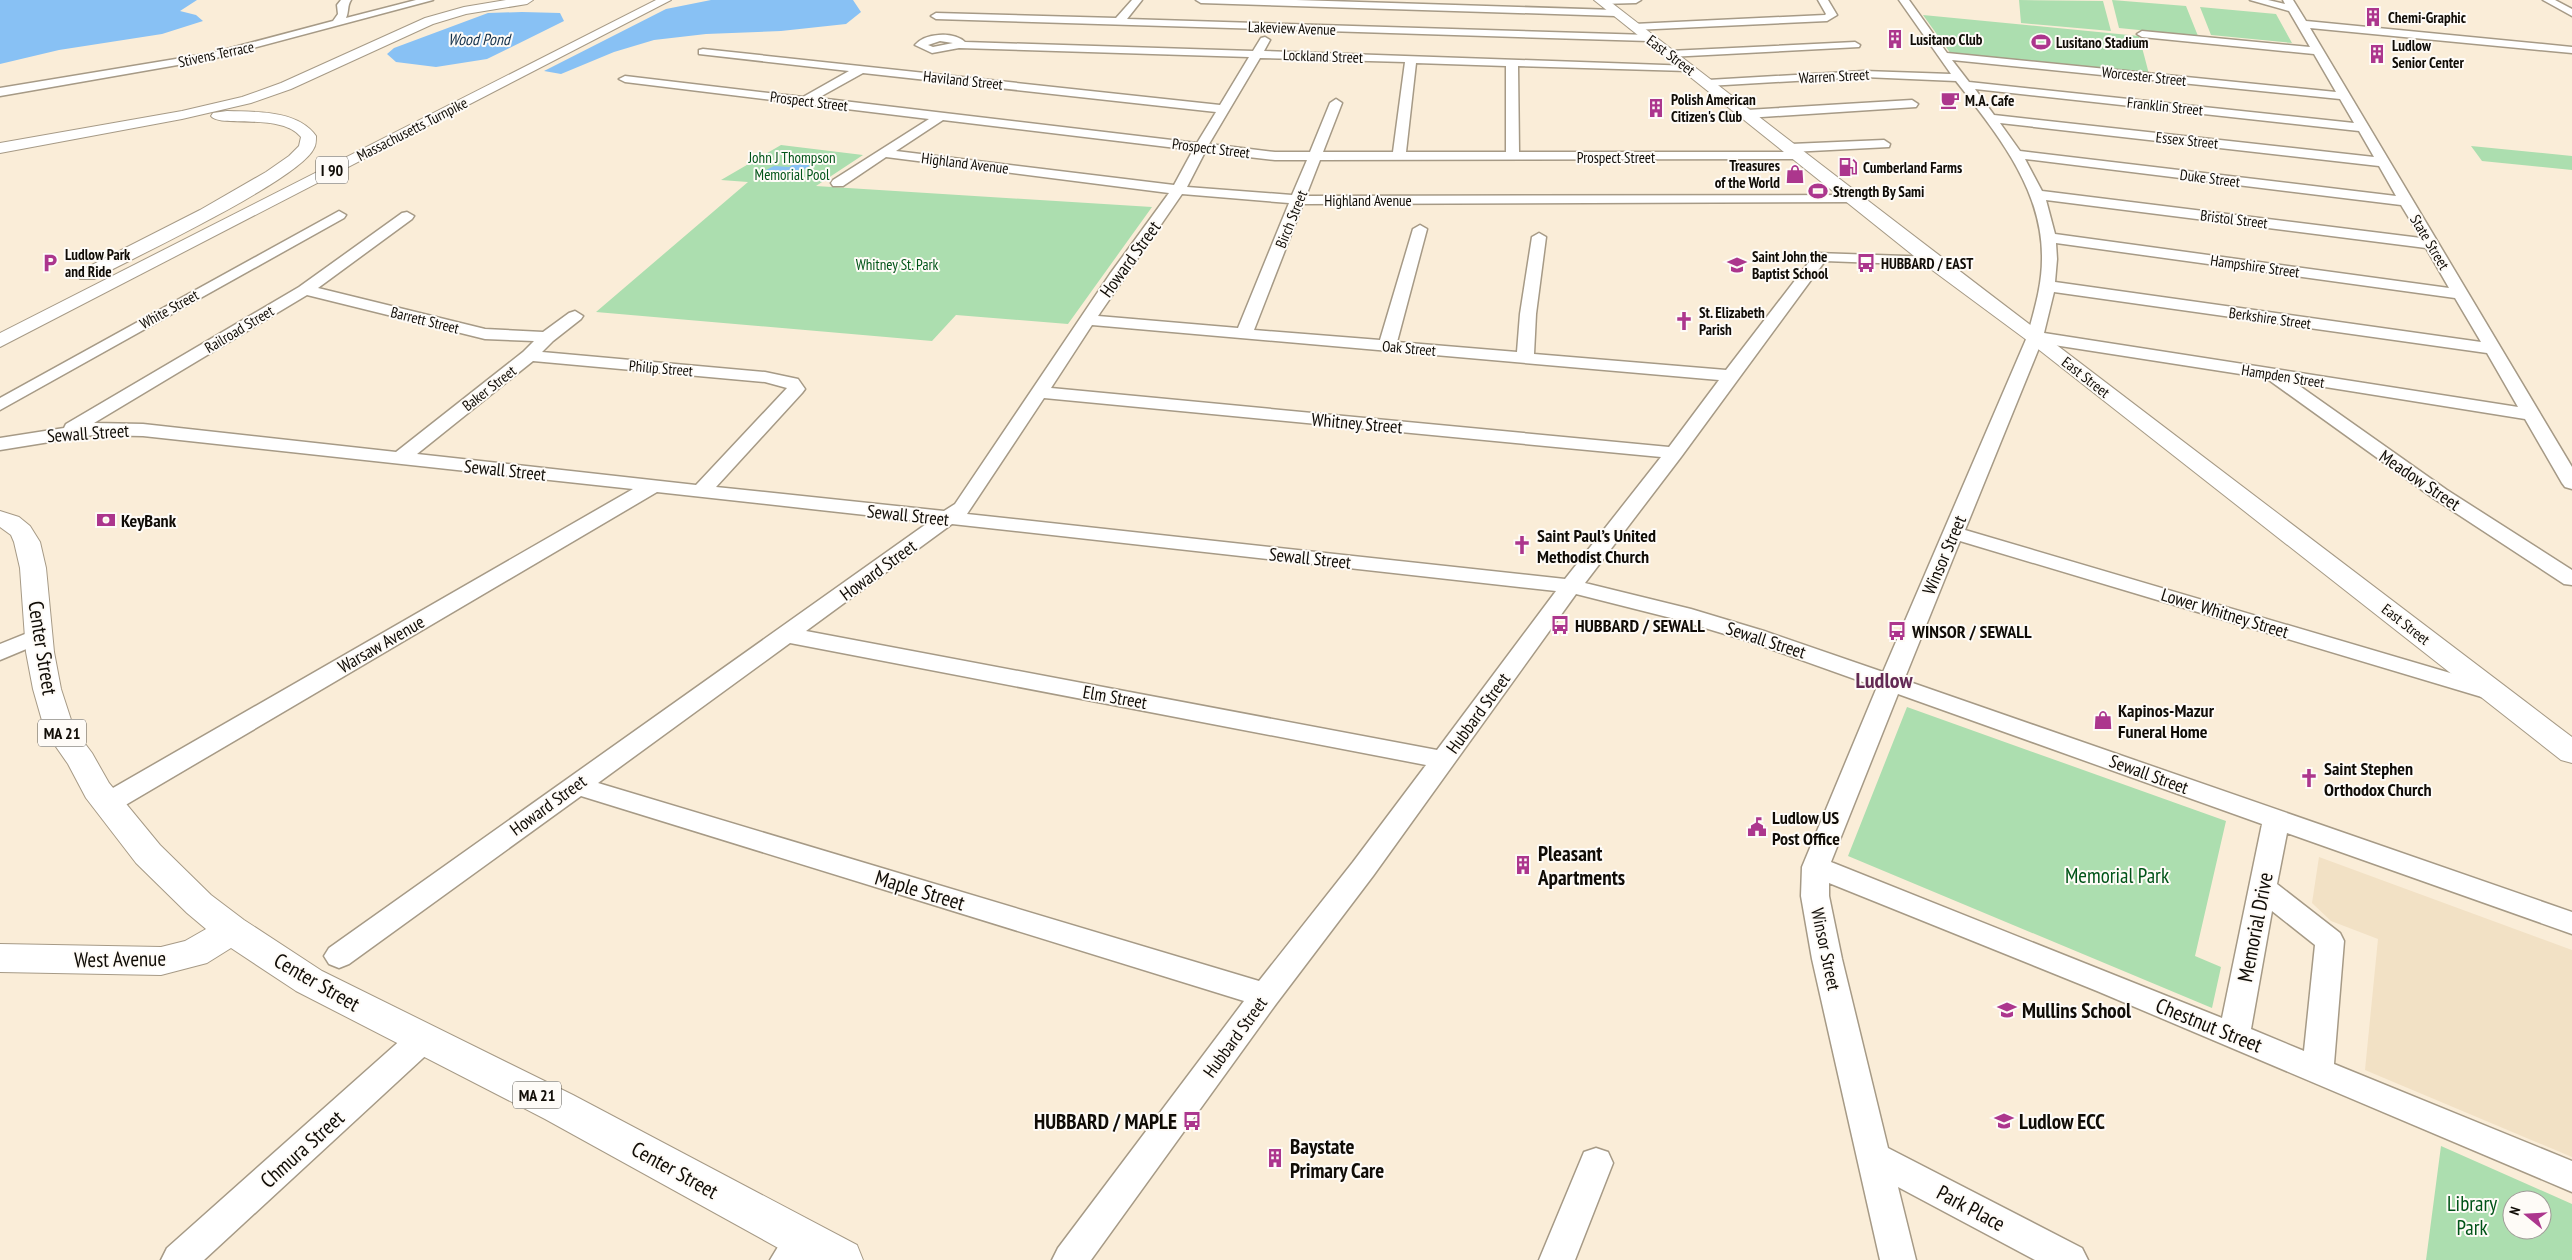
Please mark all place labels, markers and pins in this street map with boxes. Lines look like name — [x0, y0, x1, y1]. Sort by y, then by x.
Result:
building icon: Chemi-Graphic — [2362, 6, 2384, 28]
place label: Chemi-Graphic — [2388, 8, 2467, 27]
building icon: Lusitano Club — [1884, 28, 1906, 50]
place label: Lusitano Club — [1910, 30, 1983, 49]
sports icon: Lusitano Stadium — [2030, 31, 2052, 53]
place label: Lusitano Stadium — [2056, 33, 2149, 52]
place label: Ludlow Senior Center — [2392, 36, 2464, 72]
building icon: Ludlow Senior Center — [2366, 43, 2388, 65]
cafe icon: M.A. Cafe — [1939, 89, 1961, 111]
place label: Polish American Citizen's Club — [1671, 90, 1756, 126]
place label: M.A. Cafe — [1965, 91, 2014, 110]
building icon: Polish American Citizen's Club — [1645, 97, 1667, 119]
place label: Treasures of the World — [1715, 156, 1780, 192]
fuel station icon: Cumberland Farms — [1837, 156, 1859, 178]
place label: Cumberland Farms — [1863, 158, 1962, 177]
shop icon: Treasures of the World — [1784, 163, 1806, 185]
sports icon: Strength By Sami — [1807, 180, 1829, 202]
place label: Strength By Sami — [1833, 182, 1924, 201]
place label: Ludlow Park and Ride — [65, 245, 131, 281]
place label: Saint John the Baptist School — [1752, 247, 1829, 283]
parking icon: Ludlow Park and Ride — [39, 252, 61, 274]
bus stop icon: HUBBARD / EAST — [1855, 252, 1877, 274]
school or university icon: Saint John the Baptist School — [1726, 254, 1748, 276]
place label: HUBBARD / EAST — [1881, 254, 1973, 273]
place label: St. Elizabeth Parish — [1699, 303, 1765, 339]
church icon: St. Elizabeth Parish — [1673, 310, 1695, 332]
bank icon: KeyBank — [95, 509, 117, 531]
place label: KeyBank — [121, 509, 177, 532]
place label: Saint Paul’s United Methodist Church — [1537, 524, 1656, 568]
church icon: Saint Paul’s United Methodist Church — [1511, 534, 1533, 556]
bus stop icon: HUBBARD / SEWALL — [1549, 614, 1571, 636]
place label: HUBBARD / SEWALL — [1575, 614, 1705, 637]
bus stop icon: WINSOR / SEWALL — [1886, 620, 1908, 642]
place label: WINSOR / SEWALL — [1911, 620, 2032, 643]
place label: Kapinos-Mazur Funeral Home — [2118, 699, 2215, 743]
shop icon: Kapinos-Mazur Funeral Home — [2092, 709, 2114, 731]
place label: Saint Stephen Orthodox Church — [2324, 757, 2432, 801]
church icon: Saint Stephen Orthodox Church — [2298, 767, 2320, 789]
place label: Ludlow US Post Office — [1772, 806, 1840, 850]
public building icon: Ludlow US Post Office — [1746, 816, 1768, 838]
place label: Pleasant Apartments — [1537, 840, 1625, 891]
building icon: Pleasant Apartments — [1512, 854, 1534, 876]
place label: Mullins School — [2022, 997, 2132, 1024]
school or university icon: Mullins School — [1996, 999, 2018, 1021]
place label: HUBBARD / MAPLE — [1034, 1108, 1177, 1135]
place label: Ludlow ECC — [2019, 1108, 2105, 1135]
bus stop icon: HUBBARD / MAPLE — [1181, 1110, 1203, 1132]
school or university icon: Ludlow ECC — [1993, 1110, 2015, 1132]
place label: Baystate Primary Care — [1290, 1133, 1384, 1184]
building icon: Baystate Primary Care — [1264, 1147, 1286, 1169]

